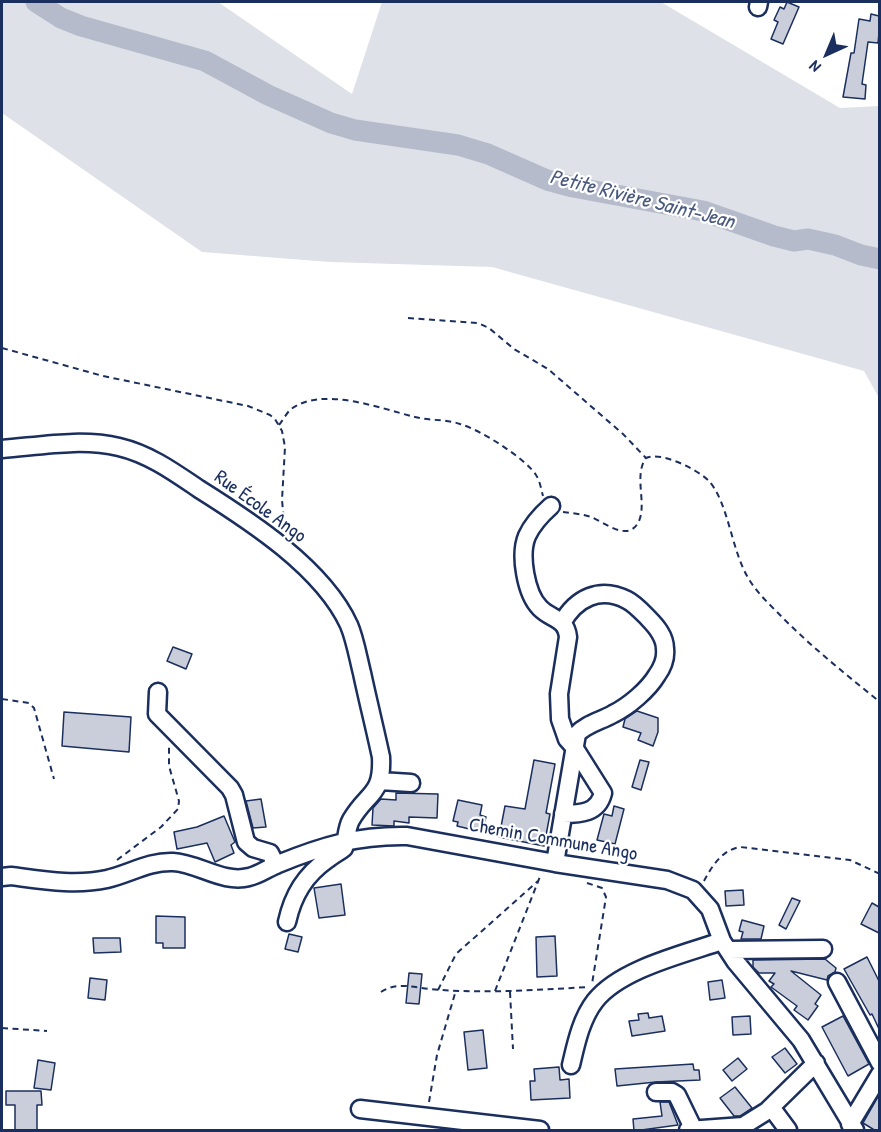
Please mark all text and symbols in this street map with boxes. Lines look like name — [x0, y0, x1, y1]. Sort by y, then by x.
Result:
north arrow — [797, 24, 857, 84]
text: N — [804, 56, 825, 78]
water label: Petite Rivière Saint-Jean — [547, 165, 737, 235]
street label: Rue École Ango — [209, 466, 311, 548]
street label: Chemin Commune Ango — [467, 813, 639, 867]

